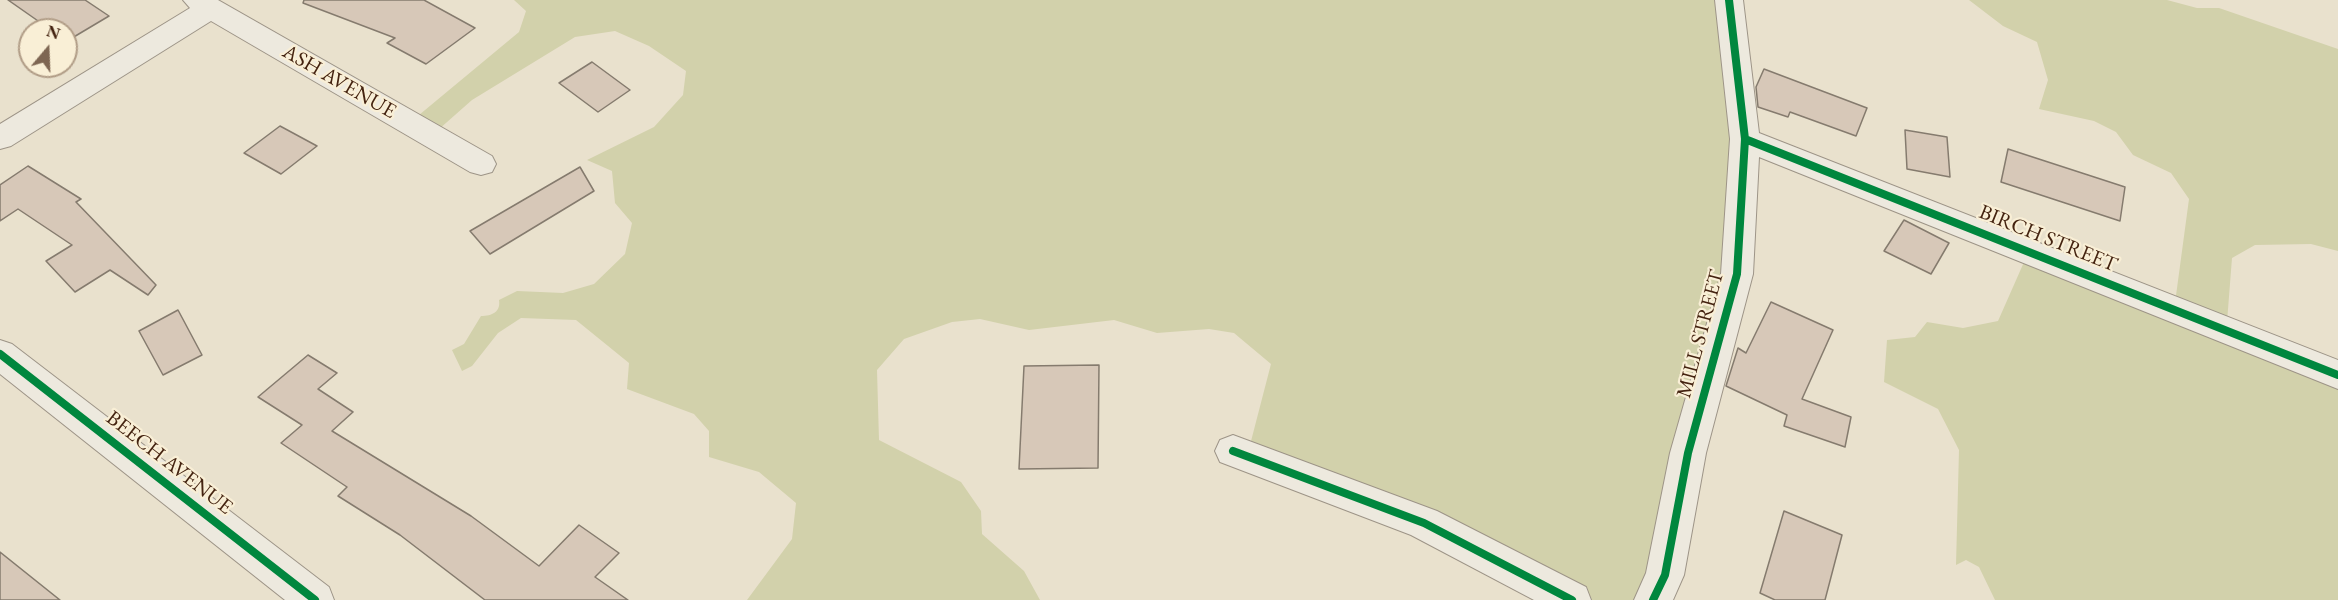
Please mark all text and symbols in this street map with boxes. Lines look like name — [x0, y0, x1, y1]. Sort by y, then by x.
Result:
north arrow — [18, 18, 78, 78]
text: N — [44, 20, 63, 44]
street label: ASH AVENUE — [278, 39, 400, 125]
street label: BIRCH STREET — [1975, 200, 2121, 278]
street label: MILL STREET — [1672, 267, 1730, 401]
street label: BEECH AVENUE — [101, 406, 237, 520]

